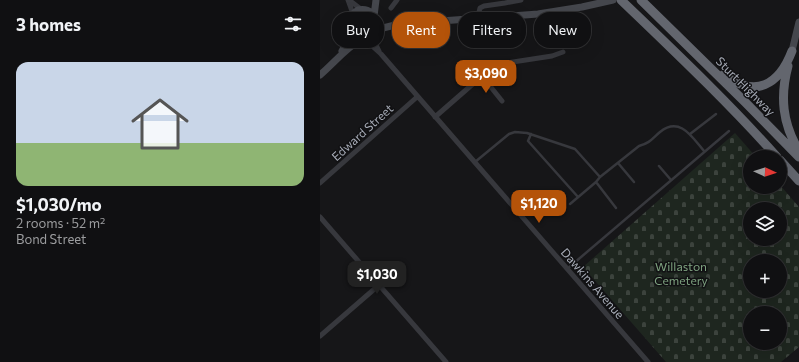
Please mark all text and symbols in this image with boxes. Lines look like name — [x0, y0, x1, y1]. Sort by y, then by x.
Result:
chip: Buy — [332, 12, 384, 48]
chip: Rent — [392, 12, 450, 48]
chip: Filters — [458, 12, 526, 48]
chip: New — [534, 12, 591, 48]
icon: filters — [282, 13, 304, 35]
text: 3 homes — [16, 14, 81, 35]
street label: Sturt Highway — [714, 54, 778, 118]
pin: $3,090 — [453, 60, 519, 94]
text: $3,090 — [464, 65, 508, 81]
icon: home — [124, 88, 196, 160]
street label: Edward Street — [328, 101, 396, 163]
north arrow — [743, 150, 787, 194]
map controls — [743, 150, 787, 350]
pin: $1,120 — [506, 190, 572, 224]
text: $1,030/mo — [16, 194, 102, 215]
text: $1,120 — [520, 195, 558, 211]
button: layers — [743, 202, 787, 246]
text: 2 rooms · 52 m² — [16, 215, 105, 231]
text: Bond Street — [16, 231, 86, 247]
street label: Dawkins Avenue — [559, 245, 627, 321]
button: + — [743, 254, 787, 298]
park label: Willaston Cemetery — [654, 259, 708, 287]
pin: $1,030 — [344, 261, 410, 295]
text: $1,030 — [356, 266, 398, 282]
button: − — [743, 306, 787, 350]

